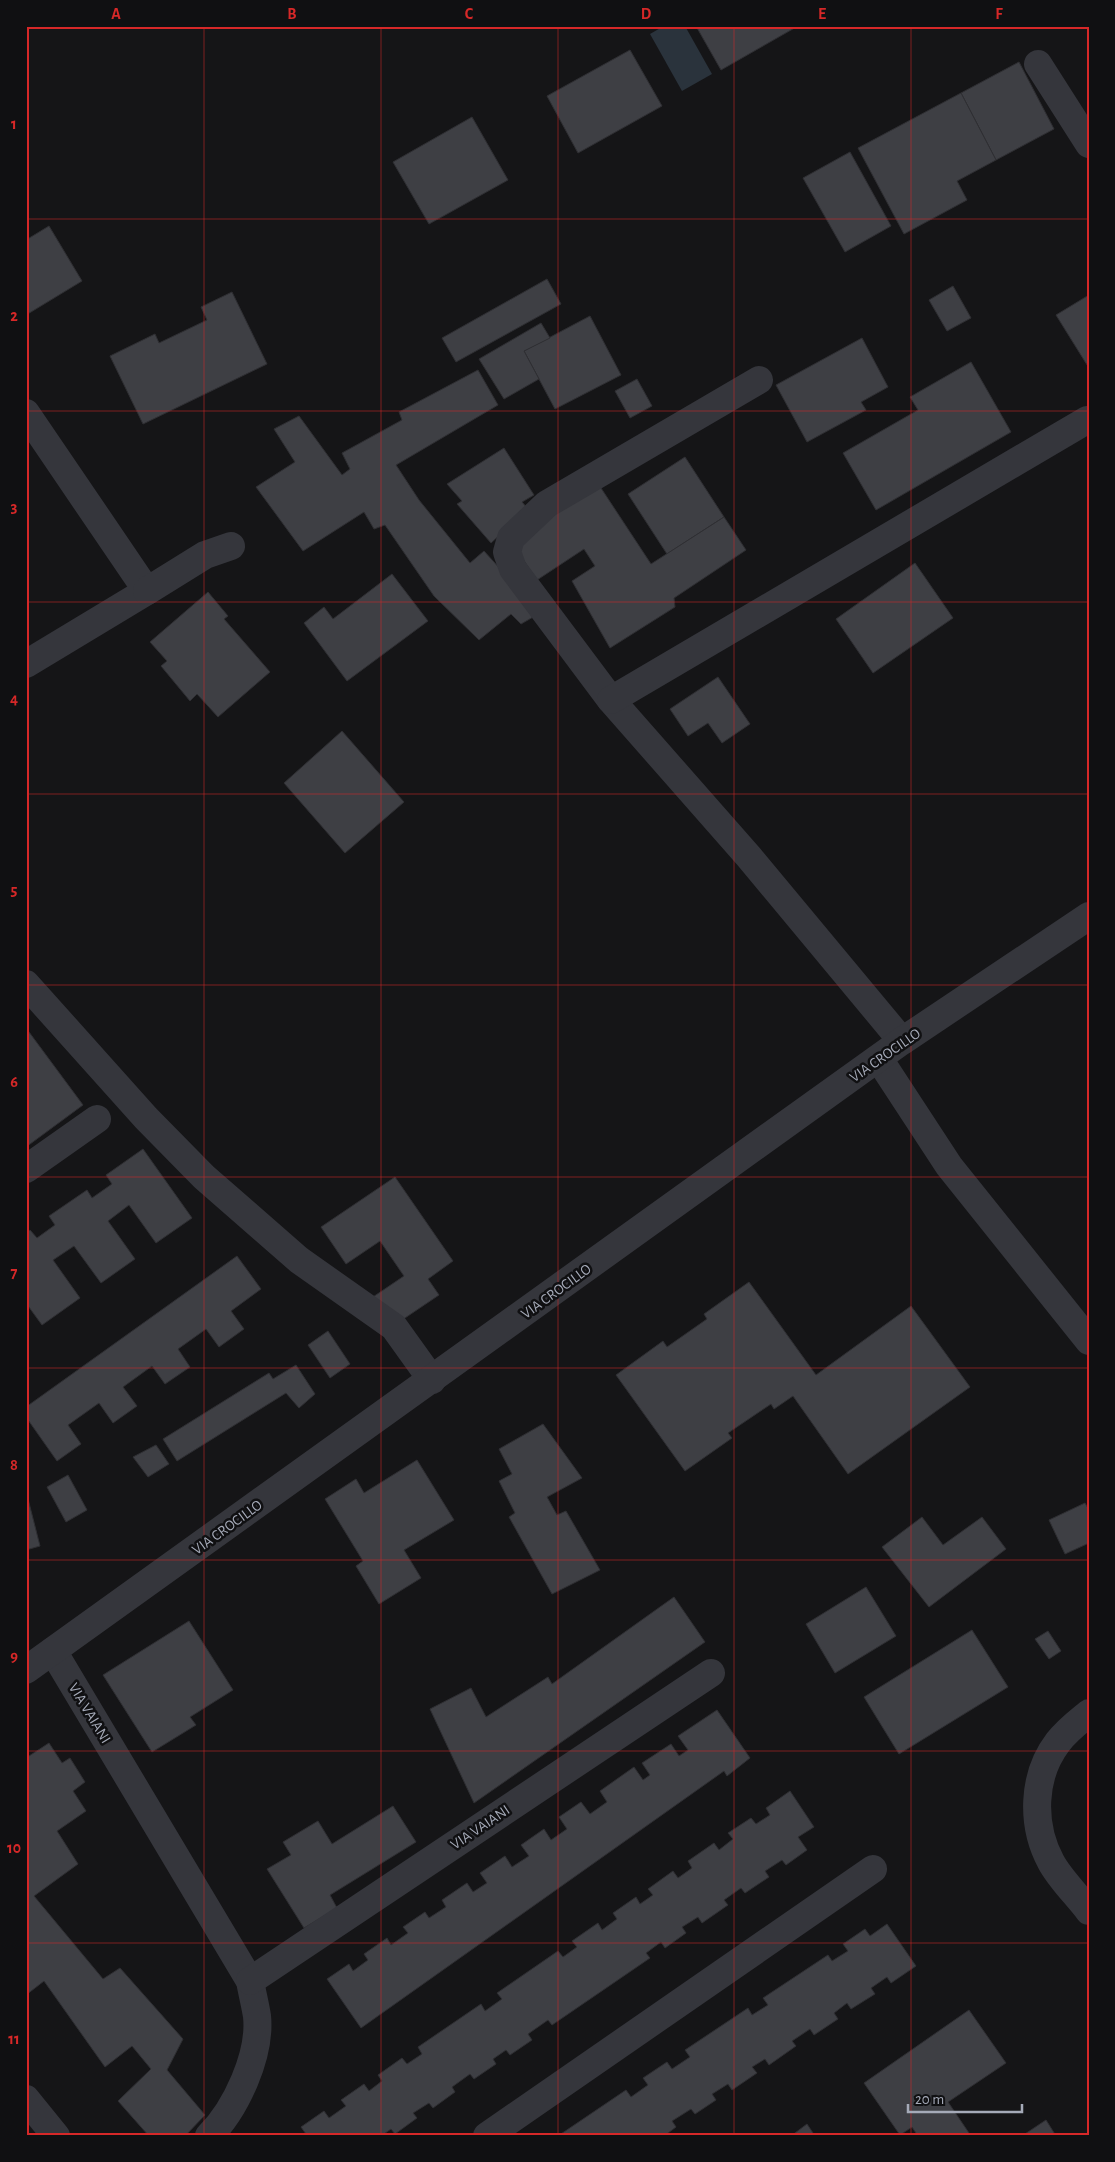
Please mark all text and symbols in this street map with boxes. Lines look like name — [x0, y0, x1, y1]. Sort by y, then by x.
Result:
text: A — [111, 6, 121, 22]
text: B — [287, 6, 297, 22]
text: C — [465, 6, 474, 22]
text: D — [641, 6, 652, 22]
text: E — [818, 6, 826, 22]
text: F — [995, 6, 1003, 22]
text: 1 — [11, 116, 17, 132]
text: 2 — [10, 308, 18, 324]
text: 3 — [11, 499, 18, 515]
text: 4 — [10, 691, 18, 707]
text: 5 — [11, 882, 18, 898]
street label: VIA CROCILLO — [847, 1026, 923, 1085]
text: 6 — [10, 1074, 18, 1090]
street label: VIA CROCILLO — [519, 1261, 594, 1322]
text: 7 — [11, 1265, 18, 1281]
text: 8 — [10, 1457, 18, 1473]
street label: VIA CROCILLO — [190, 1497, 265, 1558]
text: 9 — [10, 1648, 18, 1664]
street label: VIA VAIANI — [66, 1681, 113, 1746]
street label: VIA VAIANI — [448, 1802, 512, 1852]
text: 10 — [7, 1840, 21, 1856]
text: 11 — [8, 2031, 20, 2047]
scale bar — [908, 2082, 1021, 2114]
text: 20 m — [915, 2092, 944, 2107]

